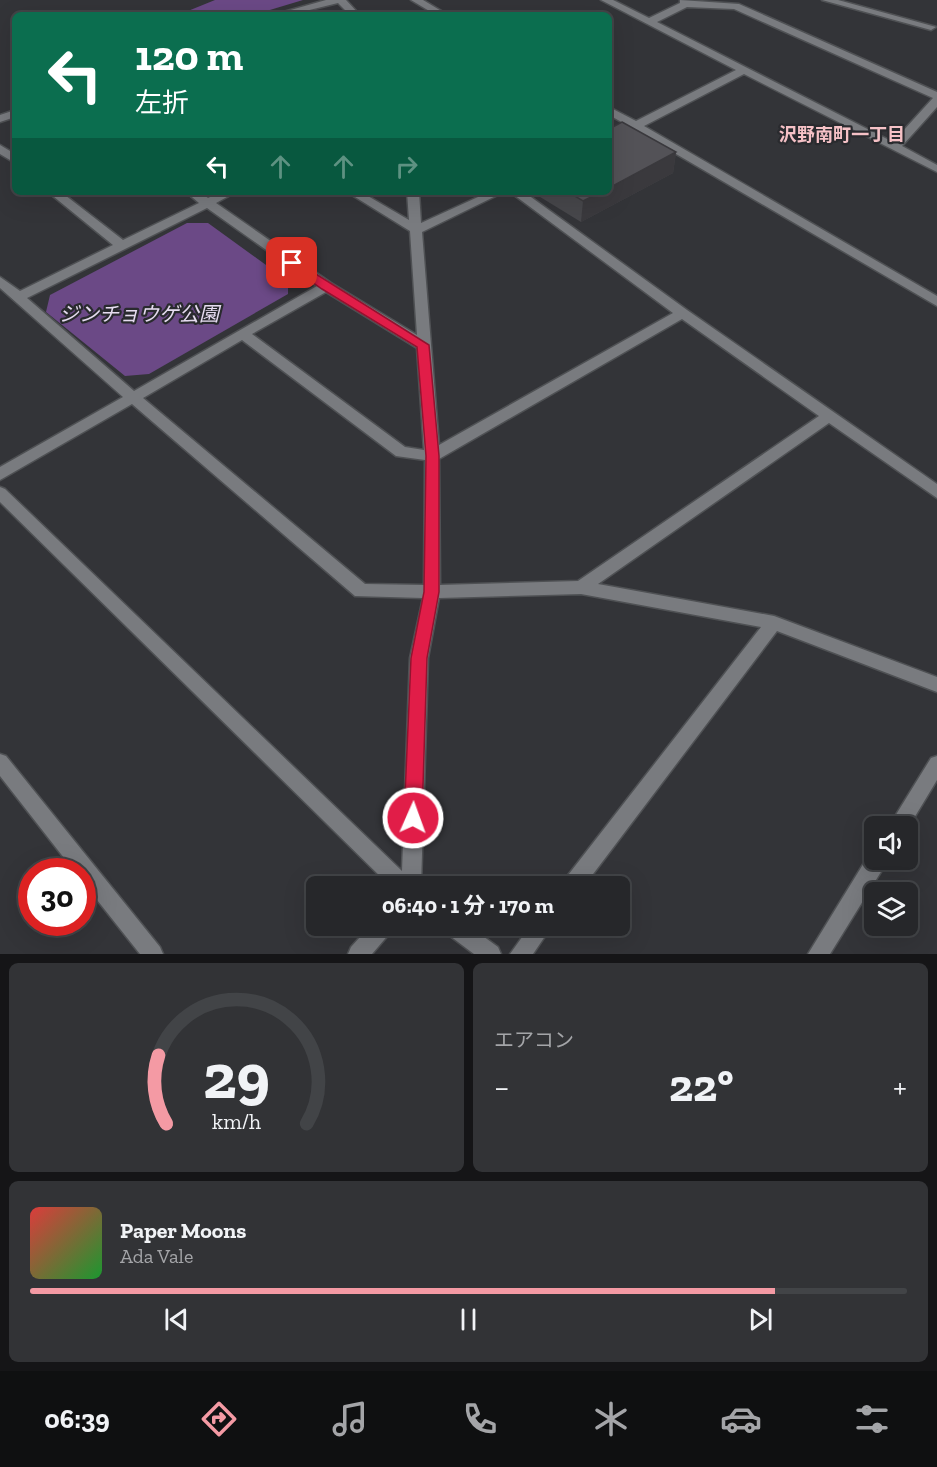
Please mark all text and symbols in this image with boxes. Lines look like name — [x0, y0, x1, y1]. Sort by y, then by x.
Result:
text: 120 m — [135, 30, 243, 81]
icon: left — [36, 36, 114, 114]
text: 左折 — [135, 87, 189, 119]
district label: 沢野南町一丁目 — [779, 124, 905, 146]
icon: left — [201, 150, 234, 183]
icon: ahead — [264, 150, 297, 183]
icon: ahead — [327, 150, 360, 183]
icon: right — [390, 150, 423, 183]
pin — [266, 237, 317, 288]
icon: arrive — [275, 246, 308, 279]
park label: ジンチョウゲ公園 — [59, 302, 222, 326]
position arrow — [381, 786, 445, 850]
map controls — [864, 816, 918, 936]
button: sound — [864, 816, 918, 870]
speed limit sign: 30 — [18, 858, 96, 936]
button: layers — [864, 882, 918, 936]
text: 06:40 · 1 分 · 170 m — [382, 892, 554, 919]
text: エアコン — [494, 1028, 574, 1052]
text: 29 — [203, 1039, 270, 1114]
text: 22° — [669, 1059, 734, 1113]
text: − — [494, 1067, 509, 1106]
text: + — [893, 1067, 907, 1106]
text: km/h — [212, 1110, 261, 1135]
text: Paper Moons — [120, 1217, 246, 1244]
text: Ada Vale — [120, 1244, 193, 1268]
icon: previous — [160, 1303, 193, 1336]
icon: pause — [452, 1303, 485, 1336]
icon: next — [744, 1303, 777, 1336]
icon: directions — [198, 1398, 240, 1440]
icon: music — [329, 1398, 371, 1440]
icon: phone — [459, 1398, 501, 1440]
icon: climate — [590, 1398, 632, 1440]
icon: car — [720, 1398, 762, 1440]
icon: filters — [851, 1398, 893, 1440]
text: 06:39 — [44, 1403, 110, 1435]

